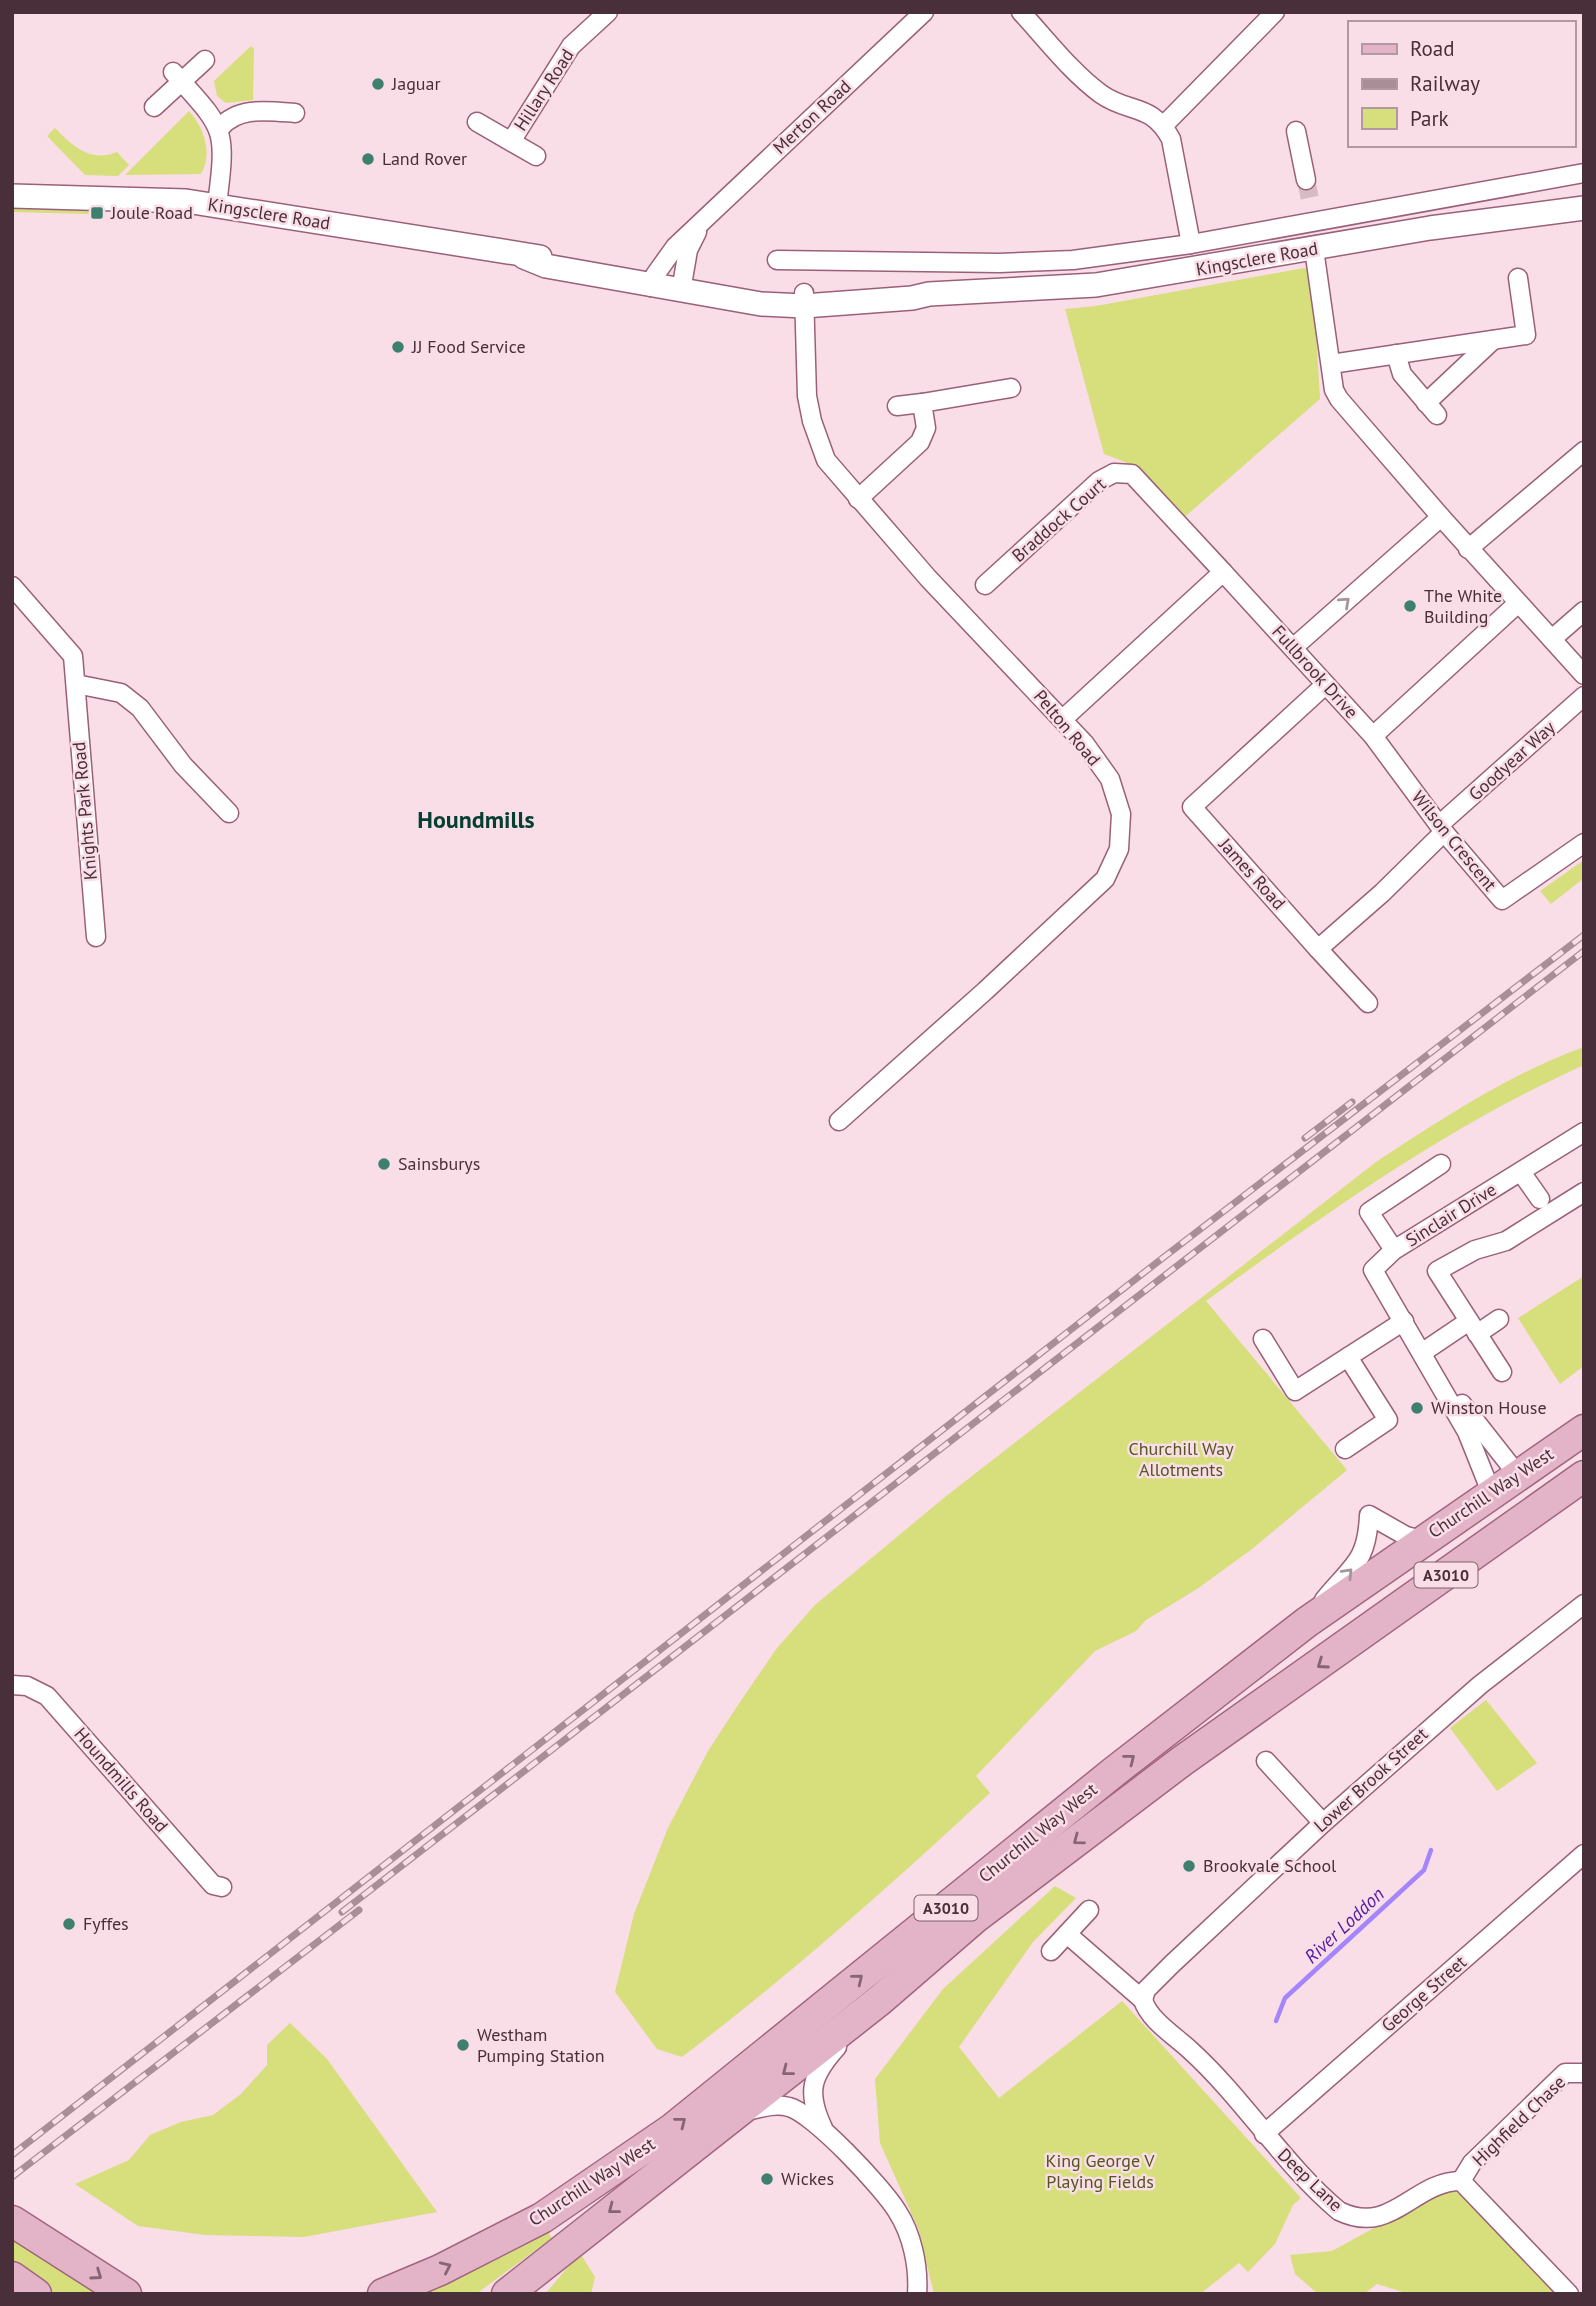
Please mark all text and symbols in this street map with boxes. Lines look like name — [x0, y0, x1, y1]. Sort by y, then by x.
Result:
legend — [1348, 21, 1575, 147]
text: Road — [1410, 35, 1454, 62]
street label: Hillary Road — [509, 44, 579, 135]
text: Railway — [1410, 70, 1480, 97]
place label: Jaguar — [391, 72, 441, 95]
street label: Merton Road — [768, 75, 855, 159]
marker: Jaguar — [370, 76, 386, 92]
text: Park — [1410, 105, 1449, 132]
place label: Land Rover — [382, 147, 467, 170]
marker: Land Rover — [360, 151, 376, 167]
street label: Kingsclere Road — [206, 192, 332, 235]
place label: Joule Road — [110, 201, 193, 224]
marker: Joule Road — [89, 205, 105, 221]
street label: Kingsclere Road — [1194, 236, 1320, 281]
place label: JJ Food Service — [411, 335, 526, 358]
marker: JJ Food Service — [390, 339, 406, 355]
street label: Braddock Court — [1007, 472, 1110, 567]
place label: The White Building — [1424, 584, 1502, 628]
one-way arrow — [1336, 597, 1349, 610]
marker: The White Building — [1402, 598, 1418, 614]
street label: Fullbrook Drive — [1267, 620, 1363, 723]
street label: Pelton Road — [1029, 685, 1106, 770]
street label: Goodyear Way — [1464, 715, 1560, 805]
street label: Knights Park Road — [67, 741, 102, 881]
street label: Wilson Crescent — [1407, 786, 1502, 896]
district label: Houndmills — [417, 804, 535, 835]
street label: James Road — [1214, 832, 1291, 914]
place label: Sainsburys — [398, 1152, 480, 1175]
marker: Sainsburys — [376, 1156, 392, 1172]
street label: Sinclair Drive — [1401, 1178, 1500, 1252]
place label: Winston House — [1431, 1396, 1547, 1419]
marker: Winston House — [1409, 1400, 1425, 1416]
park label: Churchill Way Allotments — [1128, 1437, 1234, 1481]
street label: Churchill Way West — [1424, 1442, 1558, 1543]
road number: A3010 — [1414, 1562, 1478, 1588]
one-way arrow — [1339, 1568, 1352, 1581]
one-way arrow — [1317, 1656, 1330, 1668]
street label: Lower Brook Street — [1309, 1722, 1432, 1837]
street label: Houndmills Road — [70, 1723, 173, 1837]
one-way arrow — [1122, 1755, 1134, 1768]
street label: Churchill Way West — [974, 1778, 1102, 1887]
one-way arrow — [1073, 1832, 1085, 1844]
place label: Brookvale School — [1203, 1854, 1337, 1877]
marker: Brookvale School — [1181, 1858, 1197, 1874]
water label: River Loddon — [1299, 1882, 1389, 1968]
road number: A3010 — [914, 1896, 978, 1920]
place label: Fyffes — [83, 1912, 129, 1935]
marker: Fyffes — [61, 1916, 77, 1932]
street label: George Street — [1376, 1950, 1471, 2037]
one-way arrow — [850, 1975, 862, 1988]
place label: Westham Pumping Station — [477, 2023, 605, 2067]
marker: Westham Pumping Station — [455, 2037, 471, 2053]
one-way arrow — [782, 2063, 795, 2076]
street label: Highfield Chase — [1467, 2070, 1570, 2171]
one-way arrow — [673, 2118, 686, 2131]
street label: Churchill Way West — [524, 2132, 659, 2231]
street label: Deep Lane — [1273, 2143, 1348, 2216]
park label: King George V Playing Fields — [1045, 2149, 1155, 2193]
place label: Wickes — [781, 2167, 834, 2190]
marker: Wickes — [759, 2171, 775, 2187]
one-way arrow — [608, 2201, 620, 2214]
one-way arrow — [439, 2261, 451, 2275]
one-way arrow — [89, 2267, 102, 2279]

